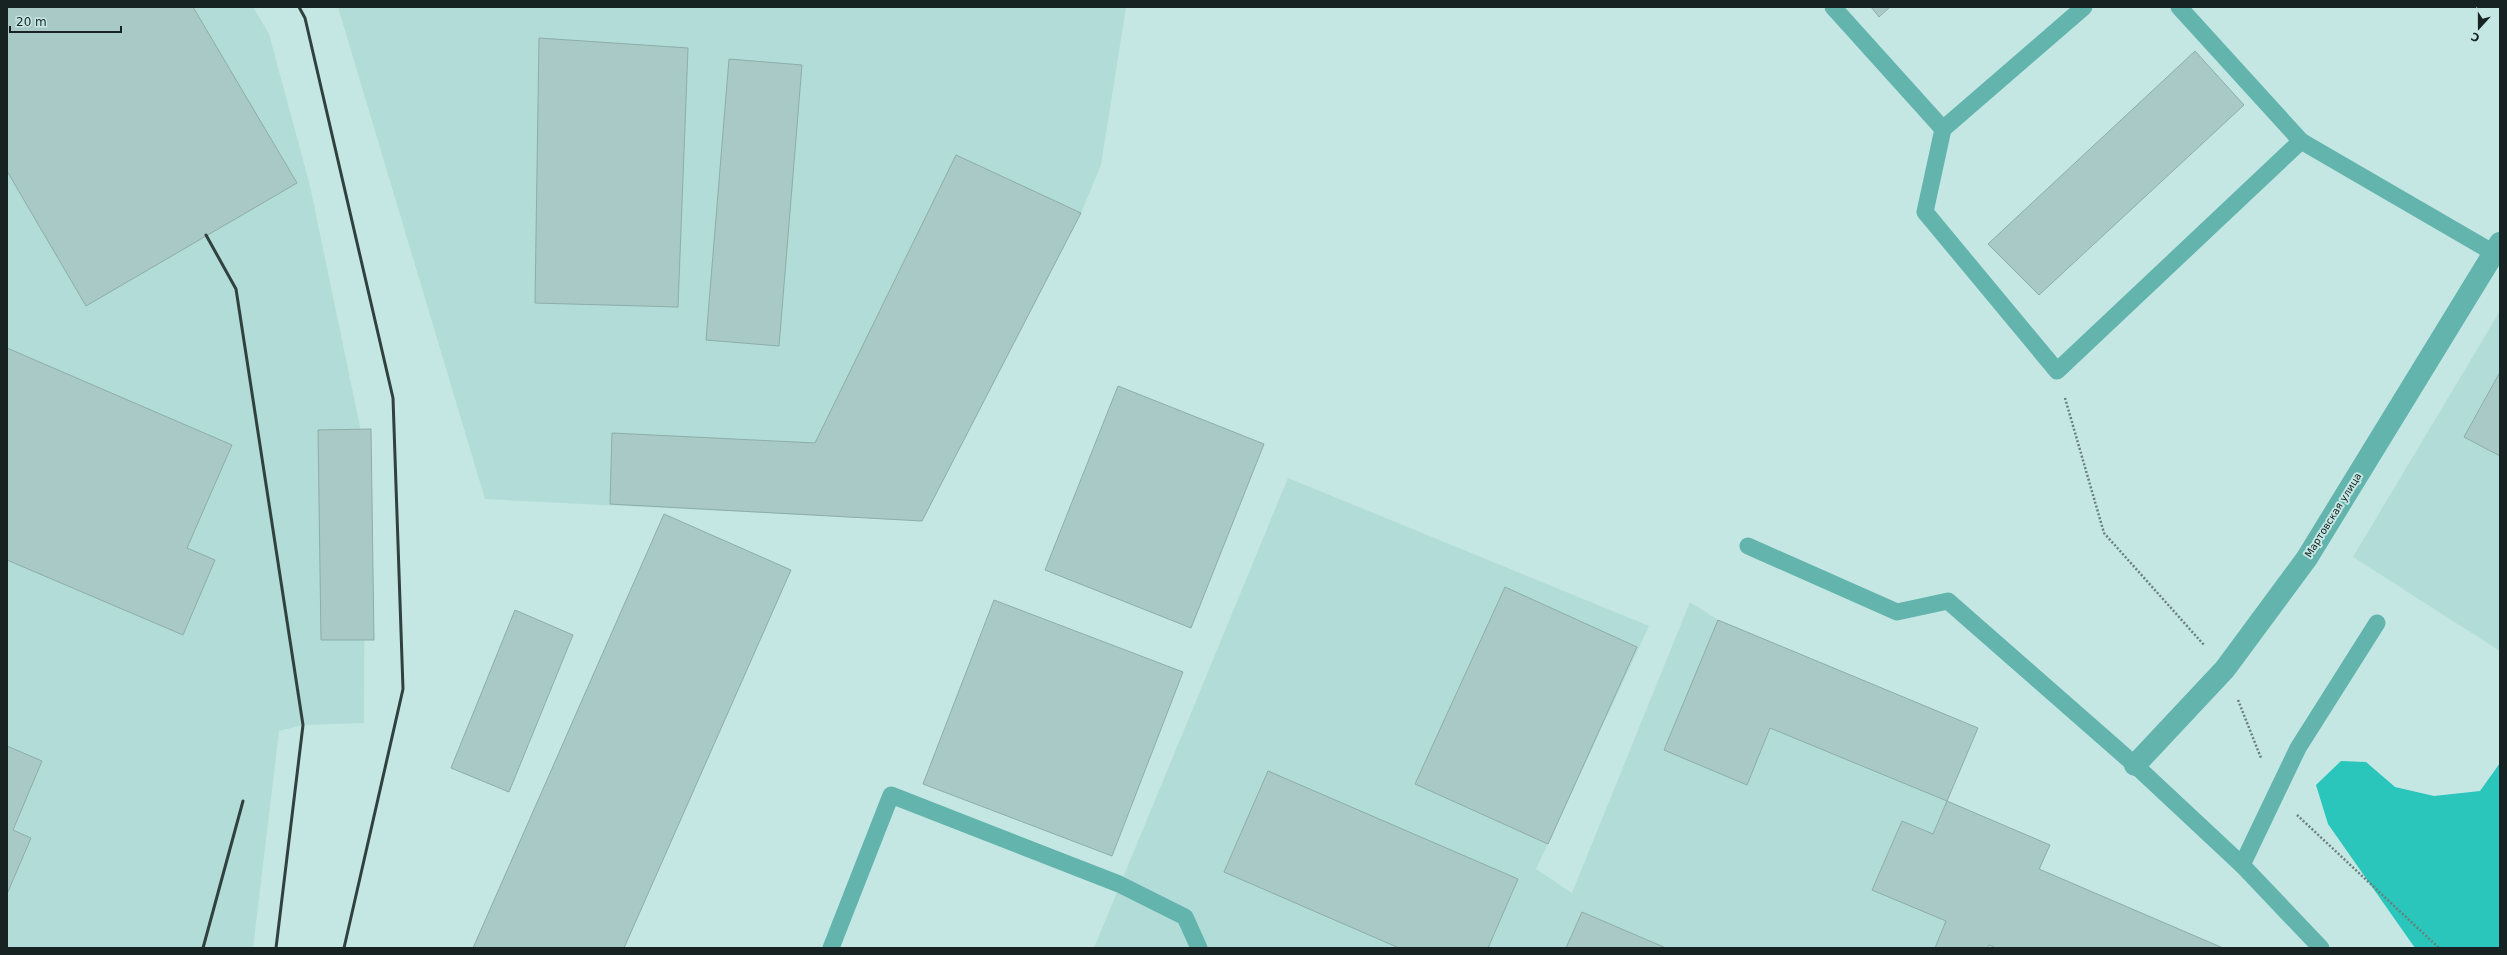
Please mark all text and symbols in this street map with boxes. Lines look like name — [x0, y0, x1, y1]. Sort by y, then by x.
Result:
scale bar — [10, 8, 121, 34]
north arrow — [2459, 8, 2499, 48]
text: 20 m — [16, 15, 47, 29]
text: С — [2469, 29, 2482, 44]
street label: Мартовская улица — [2302, 471, 2364, 559]

